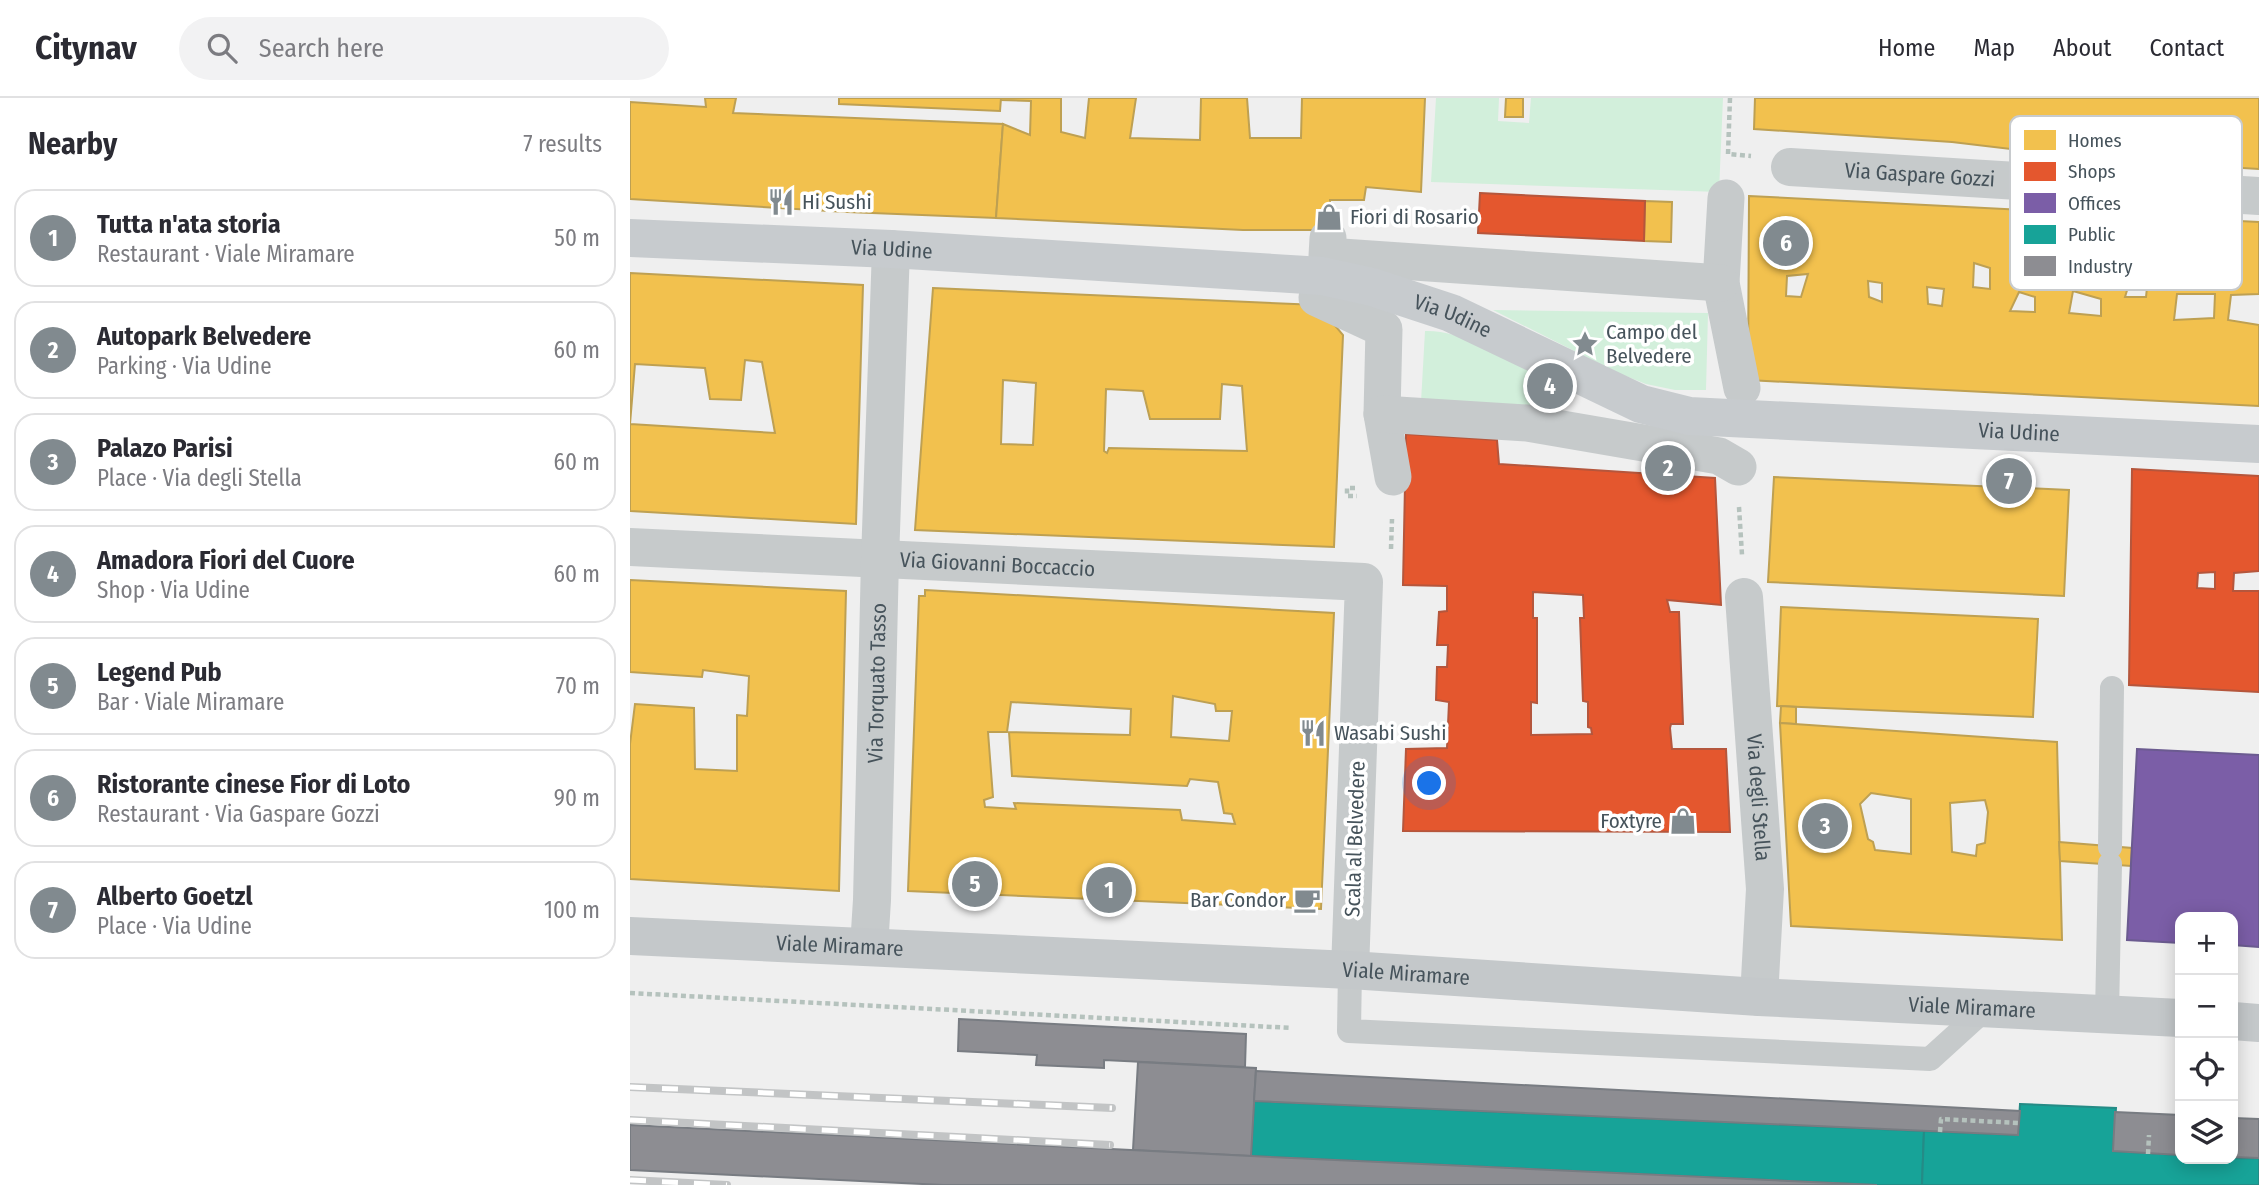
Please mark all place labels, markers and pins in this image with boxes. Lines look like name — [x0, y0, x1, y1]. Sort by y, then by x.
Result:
restaurant icon: Hi Sushi — [766, 187, 796, 217]
place label: Hi Sushi — [802, 189, 872, 215]
shop icon: Fiori di Rosario — [1314, 202, 1344, 232]
place label: Fiori di Rosario — [1350, 204, 1479, 230]
pin: 6 — [1763, 217, 1809, 269]
place label: Campo del Belvedere — [1606, 319, 1698, 369]
place icon: Campo del Belvedere — [1570, 329, 1600, 359]
pin: 4 — [1527, 360, 1573, 412]
pin: 2 — [1645, 442, 1691, 494]
pin: 7 — [1986, 455, 2032, 507]
restaurant icon: Wasabi Sushi — [1298, 718, 1328, 748]
place label: Wasabi Sushi — [1334, 720, 1446, 746]
pin: 3 — [1802, 800, 1848, 852]
shop icon: Foxtyre — [1668, 806, 1698, 836]
place label: Foxtyre — [1600, 808, 1662, 834]
pin: 5 — [952, 858, 998, 910]
pin: 1 — [1086, 864, 1132, 916]
cafe icon: Bar Condor — [1292, 885, 1322, 915]
place label: Bar Condor — [1190, 887, 1287, 913]

